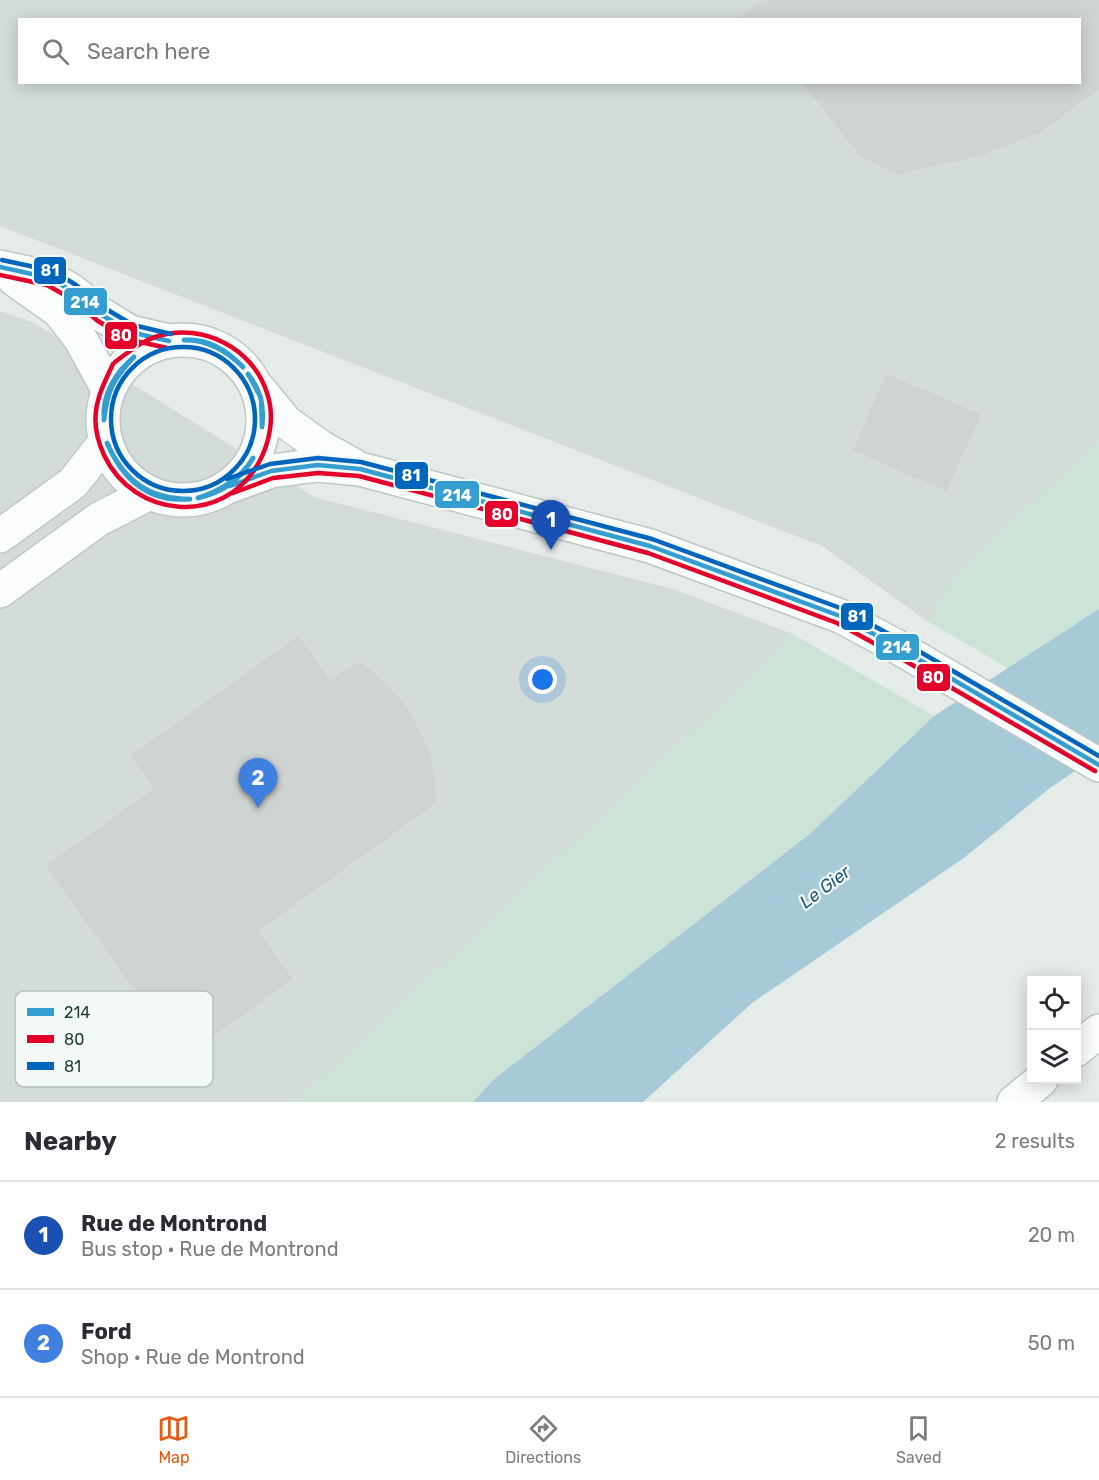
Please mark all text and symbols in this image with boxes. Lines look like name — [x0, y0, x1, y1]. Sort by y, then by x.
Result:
search box — [18, 18, 1081, 84]
icon: search — [39, 35, 72, 68]
text: Search here — [87, 38, 210, 65]
line badge: 81 — [33, 256, 67, 285]
text: 81 — [41, 261, 59, 280]
line badge: 214 — [63, 287, 108, 316]
text: 214 — [70, 293, 100, 312]
line badge: 80 — [104, 321, 138, 350]
text: 80 — [110, 326, 132, 345]
line badge: 81 — [394, 461, 429, 490]
text: 81 — [402, 466, 420, 485]
line badge: 214 — [434, 480, 480, 509]
text: 214 — [442, 486, 472, 505]
line badge: 80 — [484, 500, 519, 528]
pin: 1 — [532, 500, 570, 550]
text: 80 — [491, 505, 513, 524]
line badge: 81 — [840, 602, 874, 631]
text: 81 — [848, 607, 866, 626]
line badge: 214 — [875, 633, 920, 661]
text: 214 — [882, 638, 912, 657]
line badge: 80 — [916, 663, 951, 692]
your location — [528, 665, 557, 694]
text: 80 — [922, 668, 944, 687]
pin: 2 — [238, 758, 278, 808]
water label: Le Gier — [795, 860, 856, 913]
map controls — [1027, 976, 1081, 1084]
button: locate — [1027, 976, 1081, 1030]
legend — [15, 991, 213, 1087]
text: 214 — [64, 1003, 90, 1022]
text: 80 — [64, 1030, 84, 1049]
button: layers — [1027, 1030, 1081, 1084]
text: 81 — [64, 1057, 81, 1076]
text: Nearby — [24, 1126, 117, 1157]
text: 2 results — [995, 1129, 1075, 1153]
text: Rue de Montrond — [81, 1210, 267, 1237]
text: 1 — [39, 1223, 48, 1247]
text: 20 m — [1028, 1223, 1075, 1247]
text: Bus stop · Rue de Montrond — [81, 1237, 339, 1261]
text: Ford — [81, 1318, 132, 1345]
text: 2 — [37, 1331, 50, 1355]
text: 50 m — [1028, 1331, 1075, 1355]
text: Shop · Rue de Montrond — [81, 1345, 305, 1369]
tab: Map — [157, 1412, 190, 1467]
tab: Directions — [505, 1412, 581, 1467]
tab: Saved — [896, 1412, 942, 1467]

